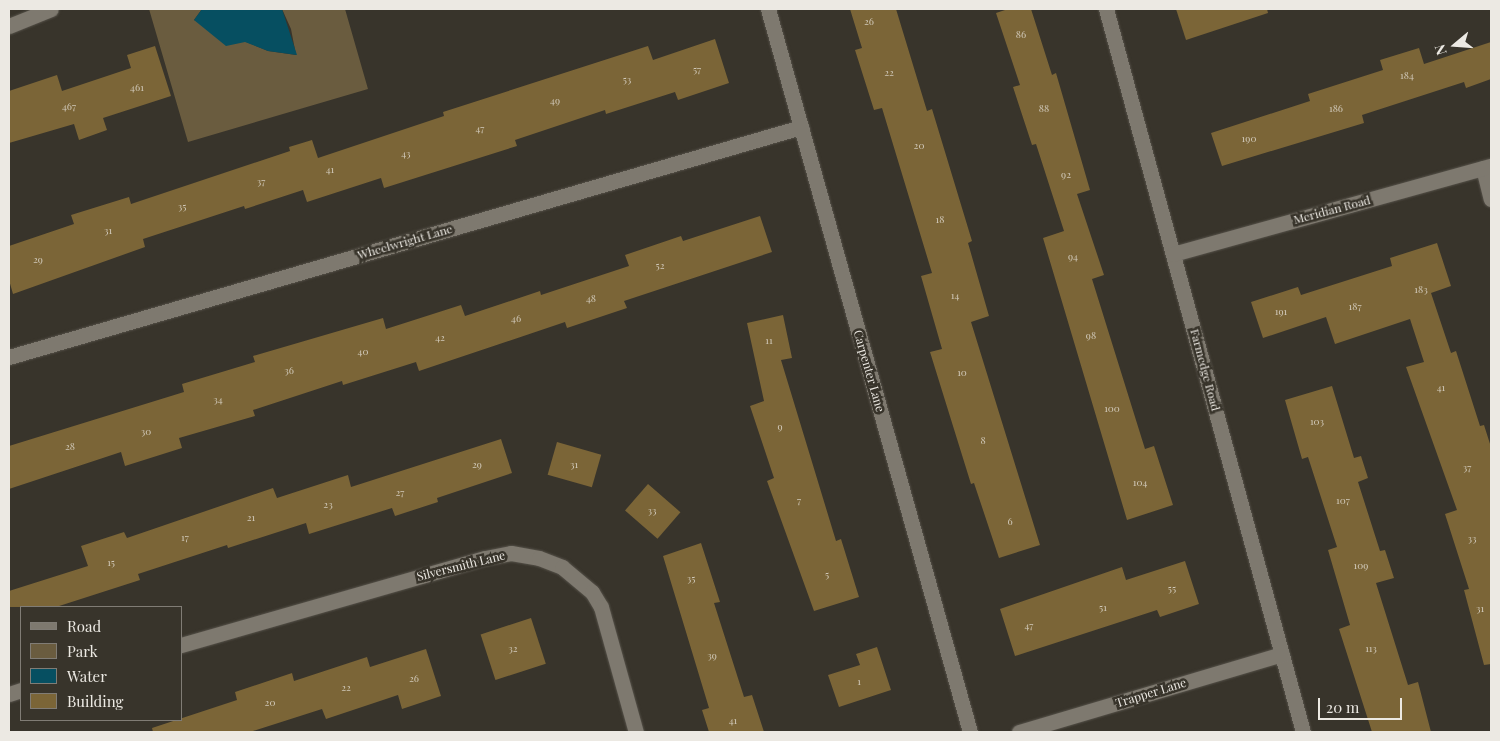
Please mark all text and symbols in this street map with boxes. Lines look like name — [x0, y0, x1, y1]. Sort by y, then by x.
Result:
house number: 26 — [864, 16, 874, 28]
north arrow — [1430, 20, 1480, 70]
house number: 86 — [1016, 29, 1026, 41]
text: N — [1430, 42, 1451, 58]
house number: 57 — [693, 64, 701, 76]
house number: 22 — [884, 67, 894, 79]
house number: 184 — [1400, 70, 1414, 82]
house number: 53 — [623, 74, 631, 86]
house number: 461 — [130, 82, 144, 94]
house number: 49 — [550, 95, 560, 107]
house number: 467 — [62, 101, 76, 113]
house number: 88 — [1039, 103, 1049, 115]
house number: 186 — [1329, 103, 1343, 115]
house number: 47 — [476, 123, 484, 135]
house number: 190 — [1242, 133, 1256, 145]
house number: 20 — [914, 140, 924, 152]
house number: 43 — [401, 148, 411, 160]
house number: 41 — [326, 164, 334, 176]
house number: 92 — [1061, 169, 1071, 181]
house number: 37 — [257, 176, 265, 188]
street label: Meridian Road — [1292, 193, 1372, 227]
house number: 35 — [178, 201, 186, 213]
house number: 18 — [936, 214, 944, 226]
street label: Wheelwright Lane — [356, 222, 454, 262]
house number: 31 — [104, 225, 112, 237]
house number: 94 — [1068, 251, 1078, 263]
house number: 29 — [33, 254, 43, 266]
house number: 52 — [656, 260, 664, 272]
house number: 183 — [1414, 284, 1428, 296]
house number: 14 — [951, 290, 959, 302]
house number: 48 — [586, 293, 596, 305]
house number: 187 — [1349, 301, 1361, 313]
house number: 191 — [1275, 306, 1287, 318]
house number: 46 — [511, 313, 521, 325]
street label: Farmedge Road — [1187, 327, 1223, 413]
street label: Carpenter Lane — [850, 328, 888, 414]
house number: 98 — [1086, 330, 1096, 342]
house number: 42 — [435, 332, 445, 344]
house number: 11 — [765, 335, 773, 347]
house number: 40 — [358, 346, 368, 358]
house number: 36 — [284, 365, 294, 377]
house number: 10 — [957, 367, 967, 379]
house number: 41 — [1437, 382, 1445, 394]
house number: 34 — [213, 394, 223, 406]
house number: 100 — [1104, 403, 1120, 415]
house number: 103 — [1310, 416, 1324, 428]
house number: 9 — [777, 421, 783, 433]
house number: 30 — [141, 426, 151, 438]
house number: 8 — [980, 435, 986, 447]
house number: 28 — [65, 441, 75, 453]
house number: 29 — [472, 459, 482, 471]
house number: 31 — [570, 459, 578, 471]
house number: 37 — [1463, 462, 1471, 474]
house number: 104 — [1133, 477, 1147, 489]
house number: 27 — [396, 487, 404, 499]
house number: 7 — [797, 495, 801, 507]
house number: 107 — [1336, 495, 1350, 507]
house number: 23 — [323, 499, 333, 511]
house number: 33 — [647, 505, 657, 517]
house number: 21 — [247, 512, 255, 524]
house number: 6 — [1007, 516, 1013, 528]
house number: 17 — [181, 532, 189, 544]
house number: 33 — [1467, 533, 1477, 545]
street label: Silversmith Lane — [415, 548, 507, 584]
house number: 15 — [107, 557, 115, 569]
house number: 109 — [1354, 560, 1368, 572]
house number: 5 — [825, 569, 829, 581]
house number: 35 — [687, 573, 695, 585]
house number: 55 — [1168, 583, 1176, 595]
house number: 51 — [1099, 602, 1107, 614]
house number: 31 — [1476, 603, 1484, 615]
legend — [20, 606, 182, 721]
text: Road — [67, 616, 101, 636]
house number: 47 — [1025, 620, 1033, 632]
text: Park — [67, 641, 98, 661]
house number: 32 — [508, 643, 518, 655]
house number: 113 — [1365, 643, 1377, 655]
house number: 39 — [707, 650, 717, 662]
text: Water — [67, 666, 107, 686]
house number: 26 — [409, 673, 419, 685]
street label: Trapper Lane — [1114, 675, 1188, 711]
house number: 1 — [857, 676, 861, 688]
house number: 22 — [341, 682, 351, 694]
scale bar — [1320, 688, 1404, 720]
text: Building — [67, 691, 123, 711]
house number: 20 — [265, 697, 275, 709]
text: 20 m — [1326, 697, 1359, 717]
house number: 41 — [729, 715, 737, 727]

